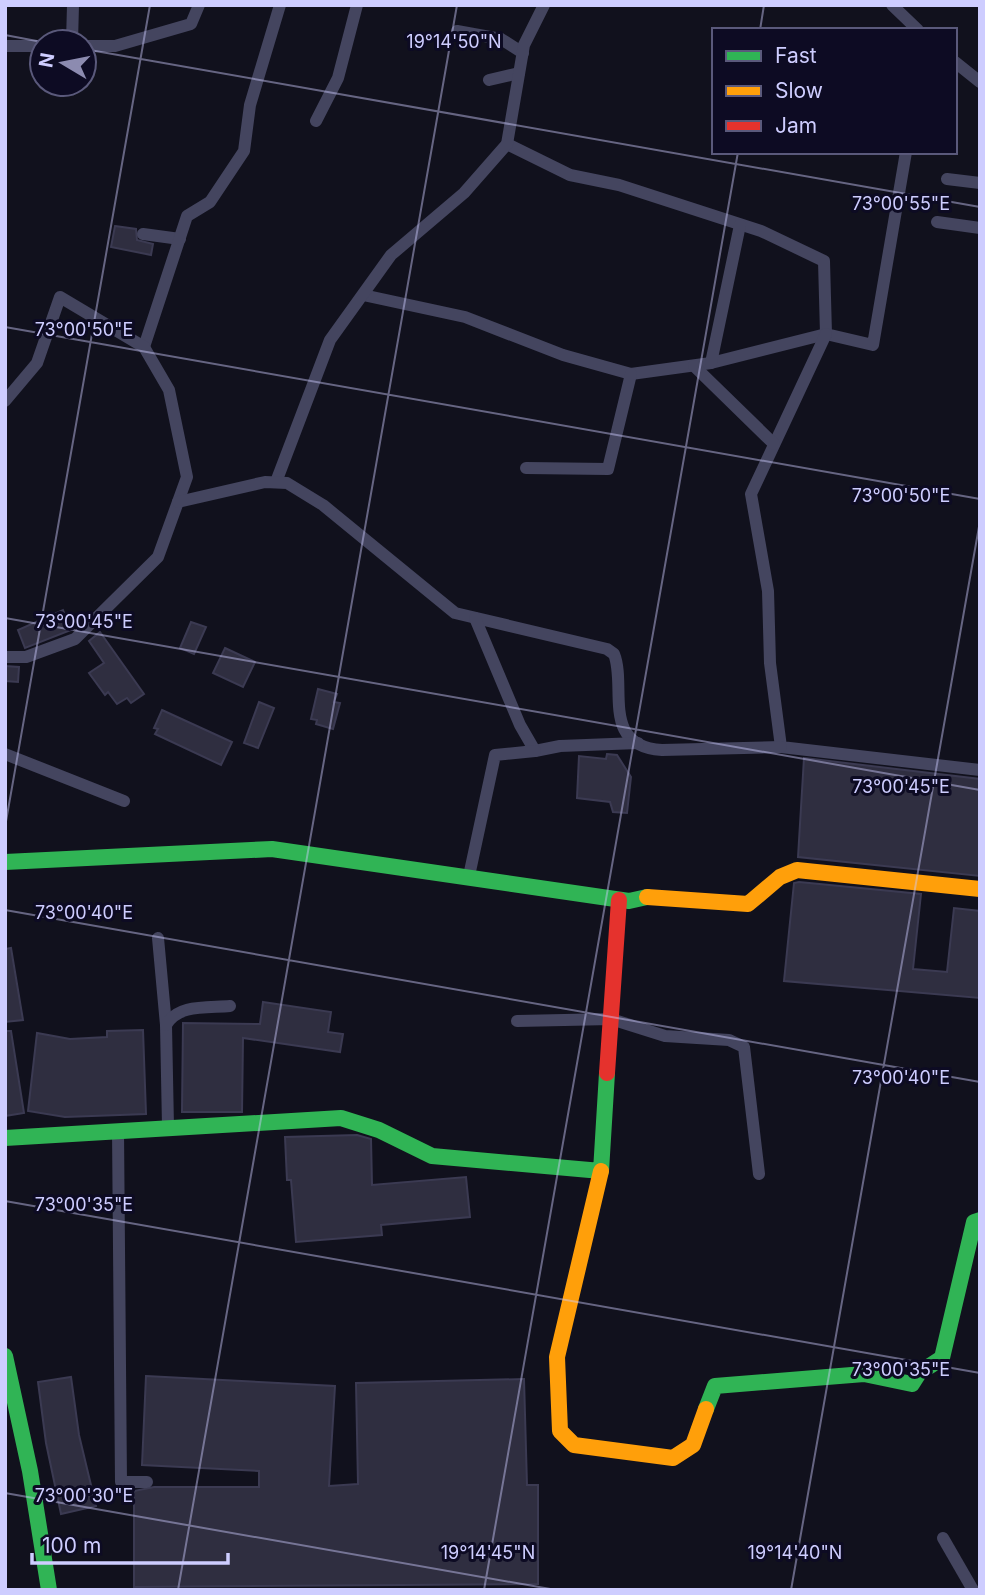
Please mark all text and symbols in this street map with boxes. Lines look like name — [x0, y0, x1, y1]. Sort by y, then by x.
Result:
north arrow — [28, 28, 98, 98]
legend — [712, 28, 957, 154]
text: 19°14'50"N — [406, 31, 502, 52]
text: Fast — [775, 43, 817, 68]
text: N — [34, 51, 59, 69]
text: Slow — [775, 78, 823, 103]
text: Jam — [775, 113, 817, 138]
text: 73°00'55"E — [852, 193, 950, 214]
text: 73°00'50"E — [35, 319, 133, 340]
text: 73°00'50"E — [852, 485, 950, 506]
text: 73°00'45"E — [35, 611, 133, 632]
text: 73°00'45"E — [852, 776, 950, 797]
text: 73°00'40"E — [35, 902, 133, 923]
text: 73°00'40"E — [852, 1067, 950, 1088]
text: 73°00'35"E — [35, 1194, 133, 1215]
text: 73°00'35"E — [852, 1359, 950, 1380]
text: 73°00'30"E — [35, 1485, 133, 1506]
scale bar — [32, 1522, 228, 1566]
text: 100 m — [42, 1533, 101, 1558]
text: 19°14'45"N — [441, 1542, 535, 1563]
text: 19°14'40"N — [748, 1542, 842, 1563]

